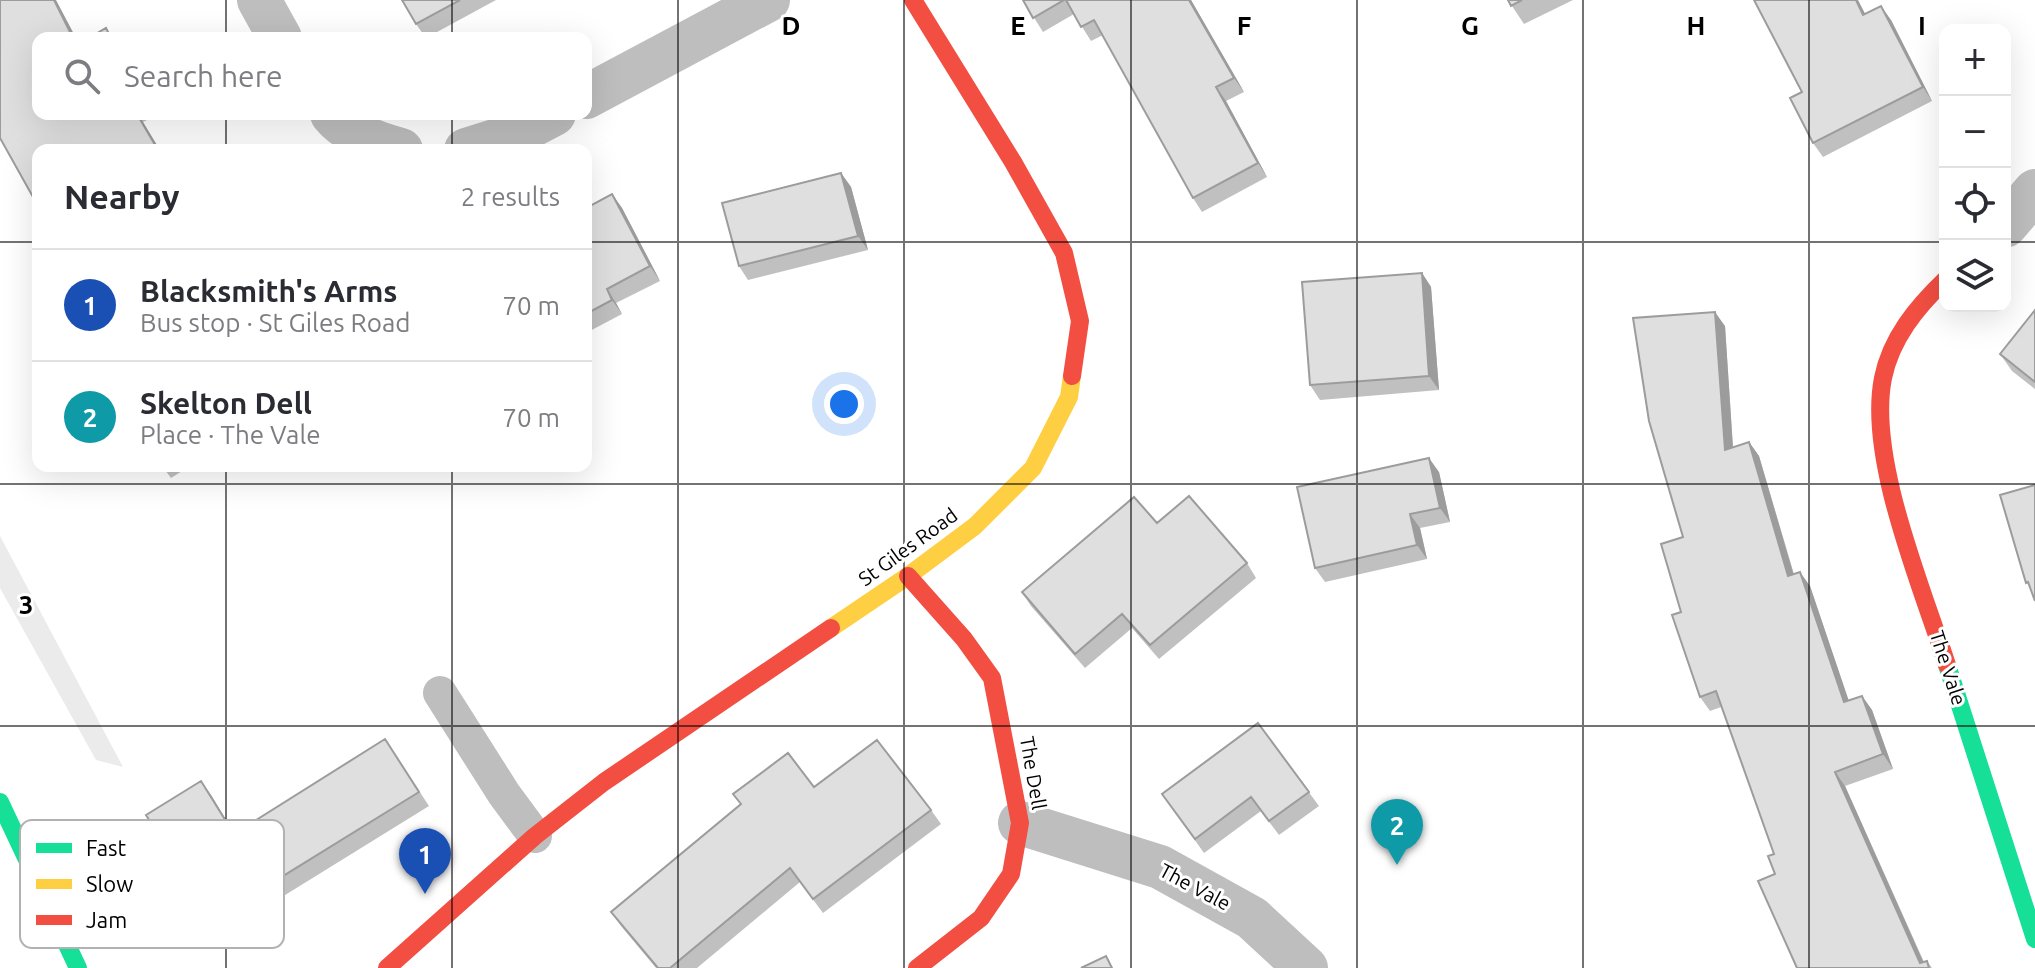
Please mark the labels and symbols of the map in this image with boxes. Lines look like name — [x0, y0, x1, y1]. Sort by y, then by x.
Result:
text: D — [782, 11, 800, 40]
text: E — [1010, 11, 1026, 40]
text: F — [1237, 11, 1251, 40]
text: G — [1461, 11, 1479, 40]
text: H — [1687, 11, 1705, 40]
text: I — [1918, 11, 1926, 40]
your location — [824, 384, 864, 424]
street label: St Giles Road — [854, 503, 962, 590]
text: 3 — [19, 590, 33, 619]
street label: The Vale — [1926, 628, 1971, 708]
street label: The Dell — [1016, 735, 1051, 811]
pin: 2 — [1371, 799, 1423, 865]
legend — [20, 820, 284, 948]
pin: 1 — [399, 828, 451, 894]
text: Fast — [86, 835, 127, 860]
street label: The Vale — [1156, 858, 1235, 915]
text: Slow — [86, 871, 133, 896]
text: Jam — [86, 907, 127, 932]

